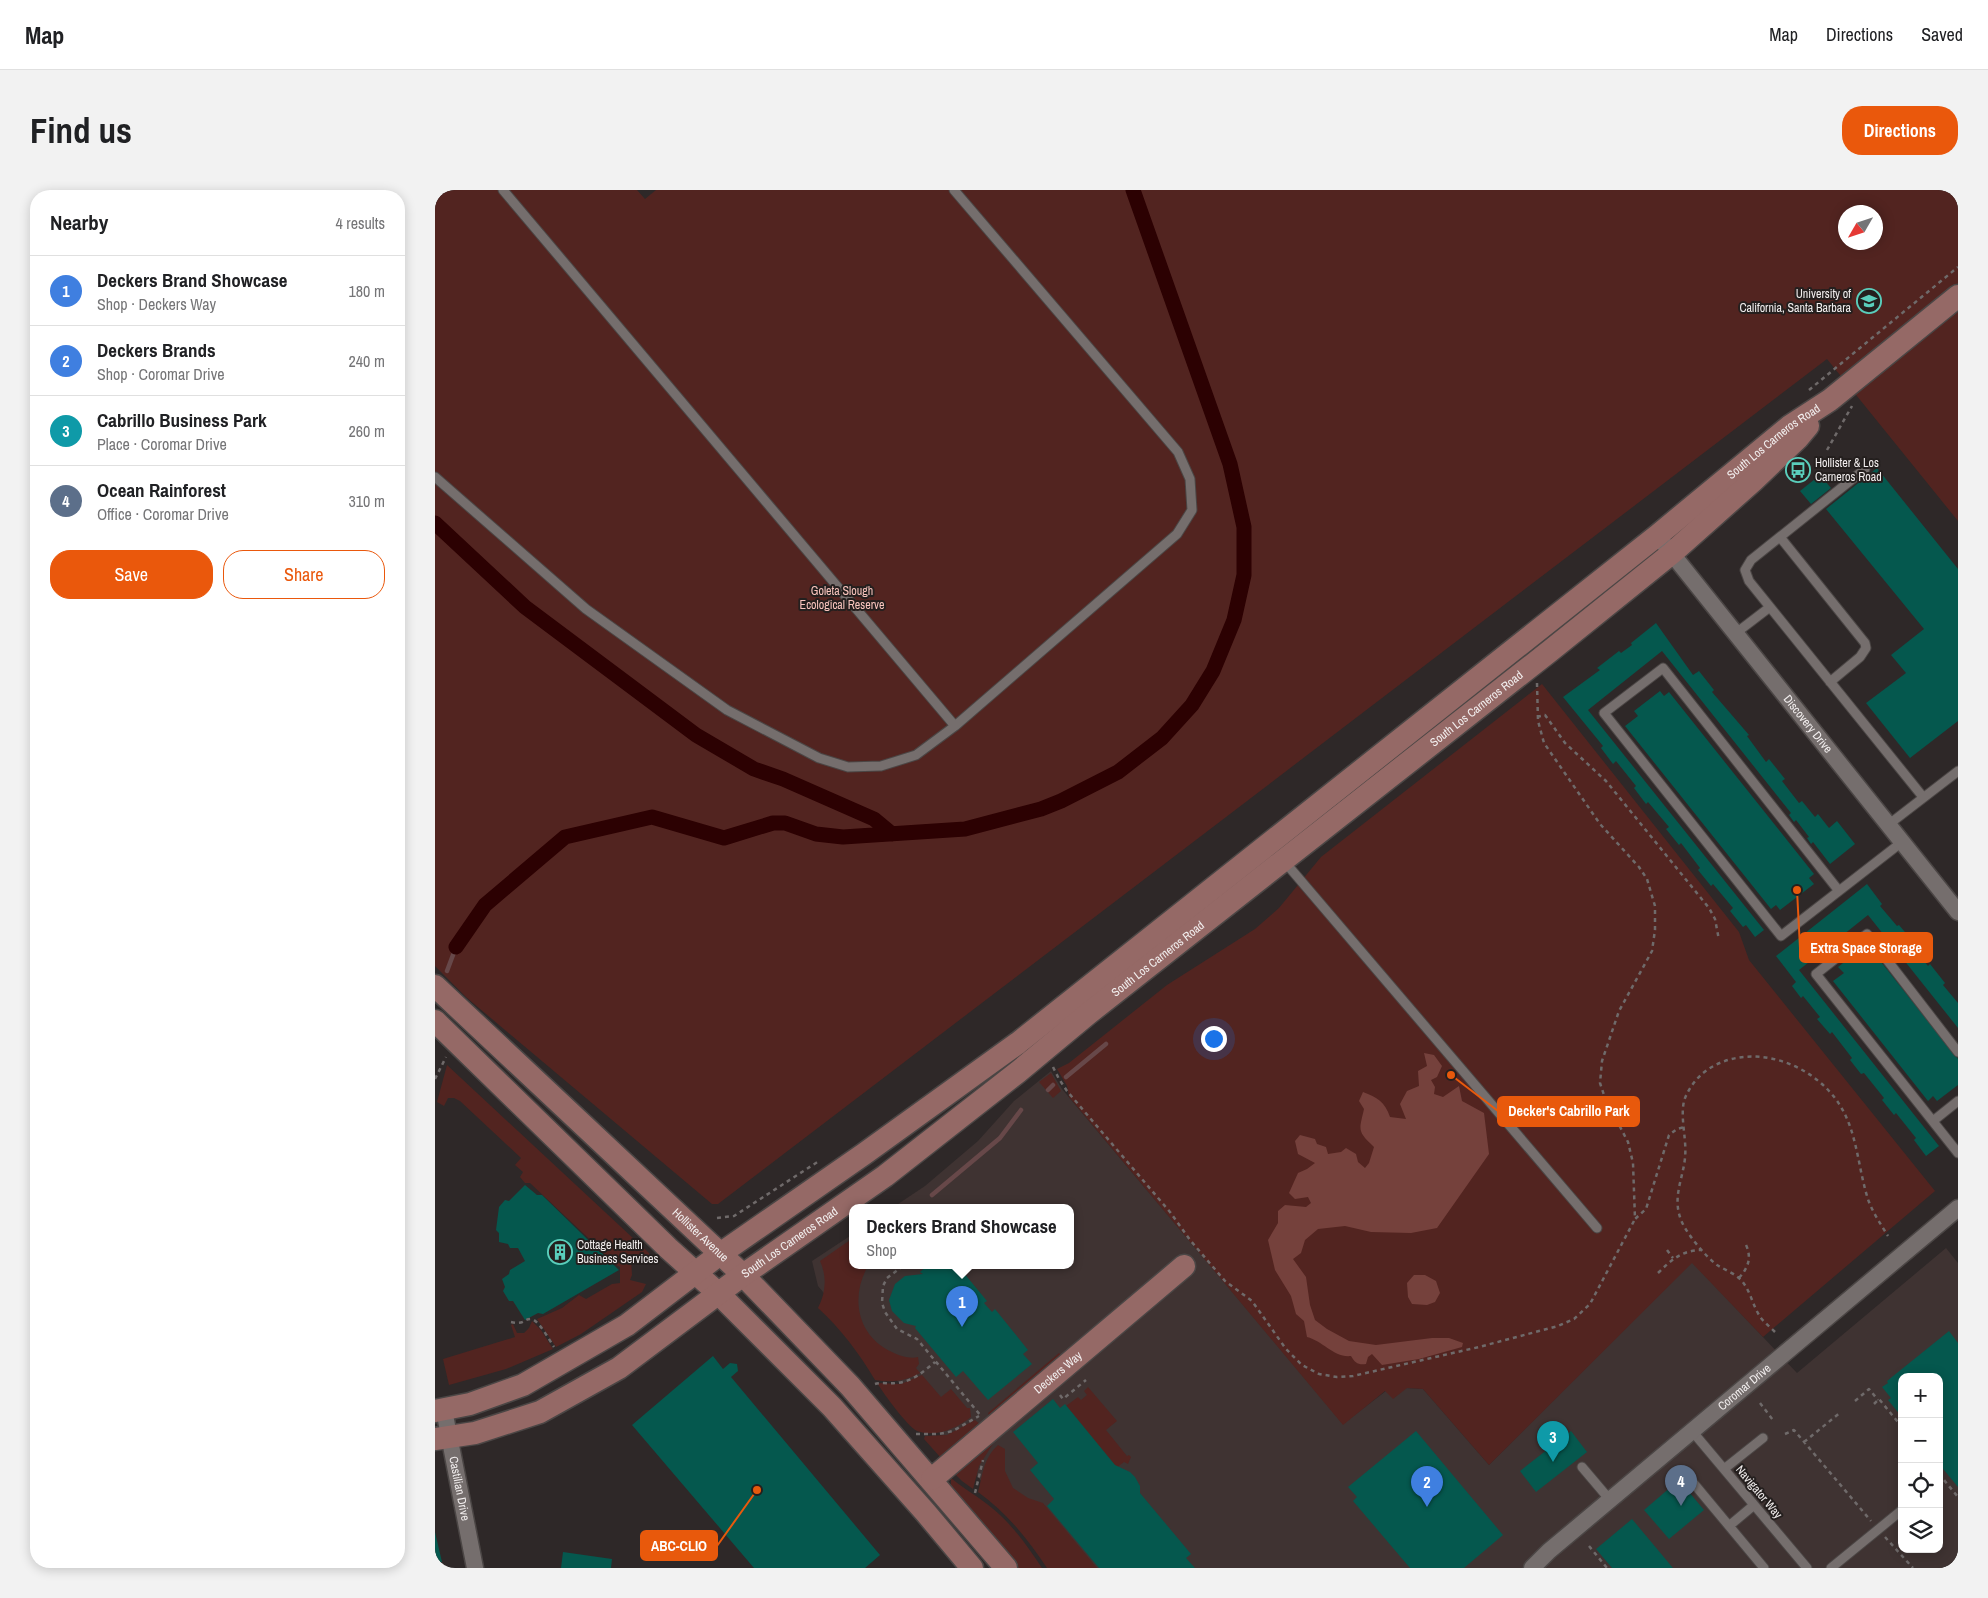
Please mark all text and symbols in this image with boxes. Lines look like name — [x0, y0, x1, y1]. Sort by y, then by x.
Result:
text: Map — [25, 19, 64, 51]
text: Map — [1769, 22, 1798, 47]
text: Directions — [1826, 22, 1893, 47]
text: Saved — [1921, 22, 1963, 47]
button: Directions — [1842, 106, 1958, 155]
text: Find us — [30, 107, 132, 154]
north arrow — [1838, 205, 1883, 250]
text: Nearby — [50, 208, 108, 237]
text: 4 results — [335, 212, 385, 234]
text: Deckers Brand Showcase — [97, 267, 288, 293]
text: 1 — [62, 280, 70, 302]
text: 180 m — [349, 280, 385, 302]
place label: University of California, Santa Barbara — [1739, 286, 1852, 316]
school or university icon: University of California, Santa Barbara — [1856, 288, 1882, 314]
text: Shop · Deckers Way — [97, 293, 216, 315]
text: Deckers Brands — [97, 337, 216, 363]
text: 2 — [62, 350, 70, 372]
text: 240 m — [349, 350, 385, 372]
text: Shop · Coromar Drive — [97, 363, 225, 385]
street label: South Los Carneros Road — [1724, 400, 1823, 483]
text: Cabrillo Business Park — [97, 407, 267, 433]
text: 3 — [62, 420, 70, 442]
text: 260 m — [349, 420, 385, 442]
text: Place · Coromar Drive — [97, 433, 227, 455]
place label: Hollister & Los Carneros Road — [1815, 455, 1882, 485]
bus stop icon: Hollister & Los Carneros Road — [1785, 457, 1811, 483]
text: Ocean Rainforest — [97, 477, 226, 503]
text: 4 — [62, 490, 70, 512]
text: 310 m — [349, 490, 385, 512]
text: Office · Coromar Drive — [97, 503, 229, 525]
button: Save — [50, 550, 213, 599]
button: Share — [223, 550, 385, 599]
park label: Goleta Slough Ecological Reserve — [800, 583, 884, 613]
street label: South Los Carneros Road — [1427, 667, 1526, 750]
street label: Discovery Drive — [1780, 692, 1836, 756]
street label: South Los Carneros Road — [1108, 917, 1208, 1000]
callout: Extra Space Storage — [1800, 933, 1932, 962]
text: Extra Space Storage — [1810, 939, 1922, 957]
your location — [1201, 1026, 1227, 1052]
callout: Decker's Cabrillo Park — [1498, 1097, 1639, 1126]
text: Decker's Cabrillo Park — [1508, 1102, 1630, 1120]
street label: South Los Carneros Road — [738, 1203, 841, 1282]
popup — [849, 1204, 1074, 1269]
street label: Hollister Avenue — [669, 1205, 732, 1265]
text: Deckers Brand Showcase — [866, 1213, 1057, 1239]
place label: Cottage Health Business Services — [577, 1237, 659, 1267]
building icon: Cottage Health Business Services — [547, 1239, 573, 1265]
text: Shop — [866, 1239, 897, 1261]
pin: 1 — [946, 1286, 978, 1327]
street label: Deckers Way — [1031, 1348, 1085, 1397]
street label: Coromar Drive — [1714, 1360, 1774, 1414]
map controls — [1898, 1373, 1943, 1553]
button: + — [1898, 1373, 1943, 1418]
button: − — [1898, 1418, 1943, 1463]
pin: 3 — [1537, 1421, 1569, 1462]
street label: Castilian Drive — [445, 1455, 474, 1522]
street label: Navigator Way — [1732, 1462, 1786, 1522]
button: locate — [1898, 1463, 1943, 1508]
pin: 4 — [1665, 1465, 1697, 1506]
pin: 2 — [1411, 1466, 1443, 1507]
button: layers — [1898, 1508, 1943, 1553]
callout: ABC-CLIO — [641, 1531, 717, 1560]
text: ABC-CLIO — [651, 1537, 707, 1555]

